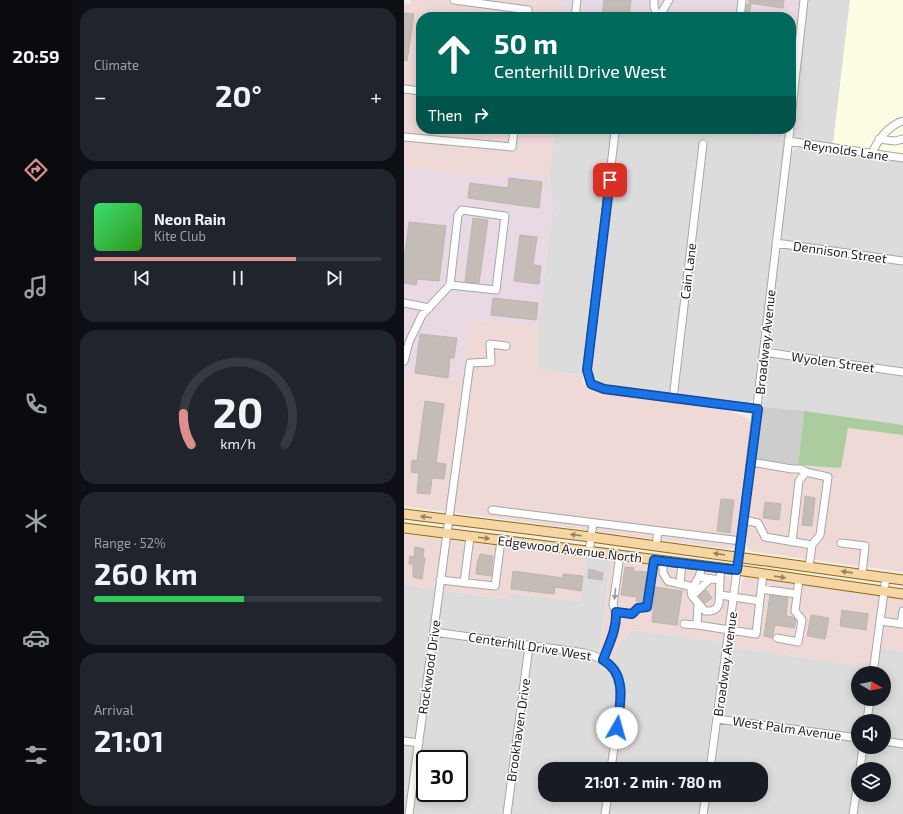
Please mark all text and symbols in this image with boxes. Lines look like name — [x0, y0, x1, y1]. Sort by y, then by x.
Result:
text: 50 m — [494, 26, 558, 60]
icon: ahead — [428, 28, 480, 80]
text: 20:59 — [13, 45, 60, 67]
text: Climate — [94, 57, 139, 73]
text: Centerhill Drive West — [494, 60, 666, 82]
text: 20° — [215, 77, 262, 113]
text: − — [94, 83, 107, 109]
text: + — [370, 83, 382, 109]
icon: right — [470, 104, 492, 126]
text: Then — [428, 106, 462, 124]
street label: Reynolds Lane — [802, 136, 890, 164]
icon: directions — [22, 156, 50, 184]
pin — [593, 163, 627, 197]
icon: arrive — [599, 169, 621, 191]
text: Neon Rain — [154, 210, 226, 228]
text: Kite Club — [154, 228, 206, 244]
street label: Dennison Street — [792, 238, 888, 267]
street label: Cain Lane — [677, 242, 699, 300]
icon: previous — [131, 267, 153, 289]
icon: pause — [227, 267, 249, 289]
icon: next — [323, 267, 345, 289]
icon: music — [22, 273, 50, 301]
street label: Broadway Avenue — [752, 289, 778, 395]
street label: Wyolen Street — [790, 348, 876, 376]
text: 20 — [213, 386, 263, 436]
icon: phone — [22, 390, 50, 418]
text: km/h — [220, 435, 256, 452]
icon: climate — [22, 507, 50, 535]
one-way arrow — [420, 513, 432, 520]
street label: Edgewood Avenue North — [497, 532, 643, 566]
one-way arrow — [570, 532, 582, 539]
text: Range · 52% — [94, 535, 166, 551]
one-way arrow — [478, 535, 490, 542]
one-way arrow — [713, 551, 725, 557]
text: 260 km — [94, 555, 198, 591]
one-way arrow — [841, 569, 853, 575]
one-way arrow — [774, 573, 786, 580]
one-way arrow — [611, 588, 618, 600]
street label: Broadway Avenue — [710, 611, 740, 717]
street label: Rockwood Drive — [414, 619, 444, 715]
icon: car — [22, 624, 50, 652]
street label: Centerhill Drive West — [467, 628, 593, 664]
north arrow — [851, 666, 891, 706]
map controls — [851, 666, 891, 802]
street label: Brookhaven Drive — [503, 677, 533, 783]
text: Arrival — [94, 702, 134, 718]
position arrow — [596, 707, 638, 749]
street label: West Palm Avenue — [732, 712, 842, 744]
button: sound — [851, 714, 891, 754]
text: 21:01 — [94, 722, 164, 758]
icon: filters — [22, 741, 50, 769]
speed limit sign: 30 — [416, 750, 468, 802]
button: layers — [851, 762, 891, 802]
text: 21:01 · 2 min · 780 m — [585, 773, 722, 791]

